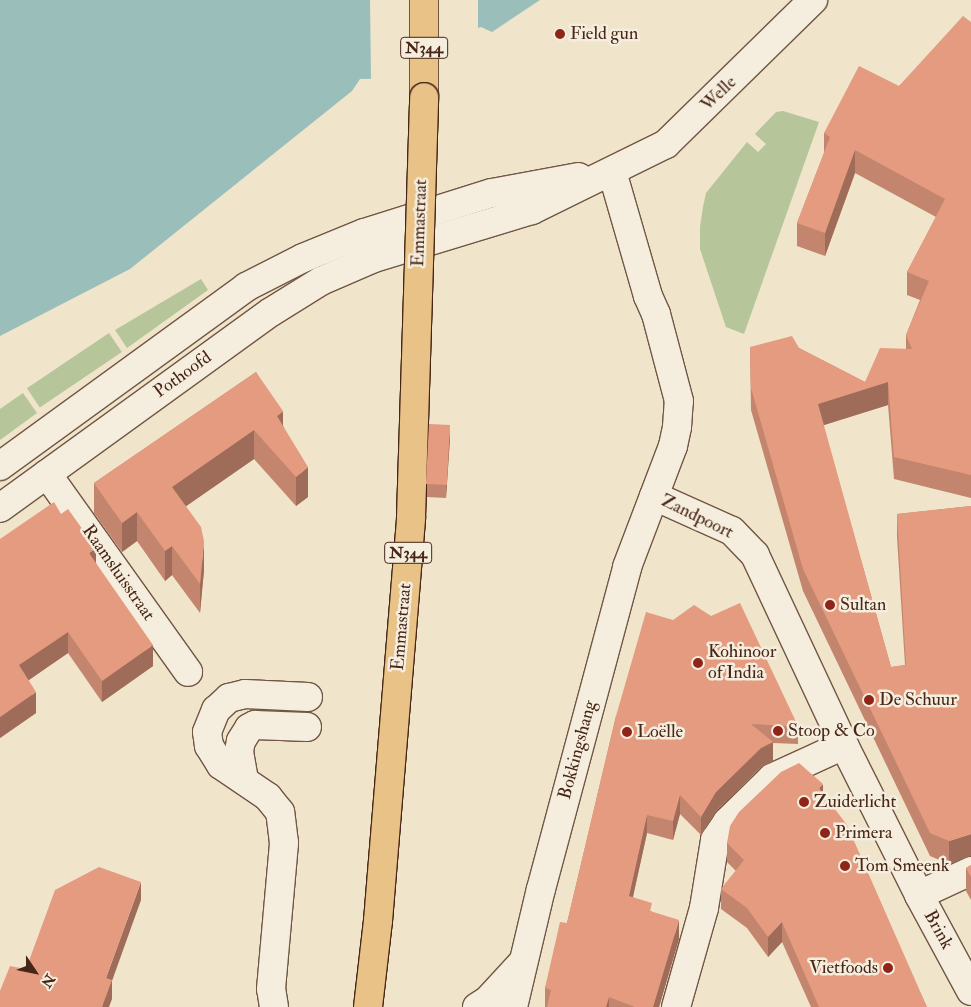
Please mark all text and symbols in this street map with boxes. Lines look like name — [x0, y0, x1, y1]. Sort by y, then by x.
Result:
place label: Field gun — [570, 23, 638, 45]
marker: Field gun — [554, 28, 566, 40]
road number: N344 — [399, 34, 449, 62]
street label: Welle — [697, 72, 741, 116]
street label: Emmastraat — [408, 179, 432, 267]
street label: Pothoofd — [150, 347, 216, 403]
street label: Zandpoort — [657, 490, 737, 544]
street label: Raamsluisstraat — [77, 521, 159, 625]
road number: N344 — [383, 540, 433, 566]
street label: Emmastraat — [387, 582, 417, 672]
place label: Sultan — [840, 594, 886, 616]
marker: Sultan — [824, 599, 836, 611]
place label: Kohinoor of India — [708, 642, 776, 684]
marker: Kohinoor of India — [692, 657, 704, 669]
place label: De Schuur — [879, 689, 957, 711]
marker: De Schuur — [863, 694, 875, 706]
street label: Bokkingshang — [554, 698, 602, 802]
place label: Stoop & Co — [788, 720, 875, 742]
place label: Loëlle — [637, 721, 683, 743]
marker: Stoop & Co — [772, 725, 784, 737]
marker: Loëlle — [621, 726, 633, 738]
place label: Zuiderlicht — [814, 791, 896, 813]
marker: Zuiderlicht — [798, 796, 810, 808]
place label: Primera — [835, 822, 892, 844]
marker: Primera — [819, 827, 831, 839]
place label: Tom Smeenk — [855, 855, 949, 877]
marker: Tom Smeenk — [839, 860, 851, 872]
street label: Brink — [919, 907, 957, 953]
north arrow — [10, 947, 60, 997]
place label: Vietfoods — [809, 957, 878, 979]
marker: Vietfoods — [882, 962, 894, 974]
text: N — [37, 971, 58, 991]

